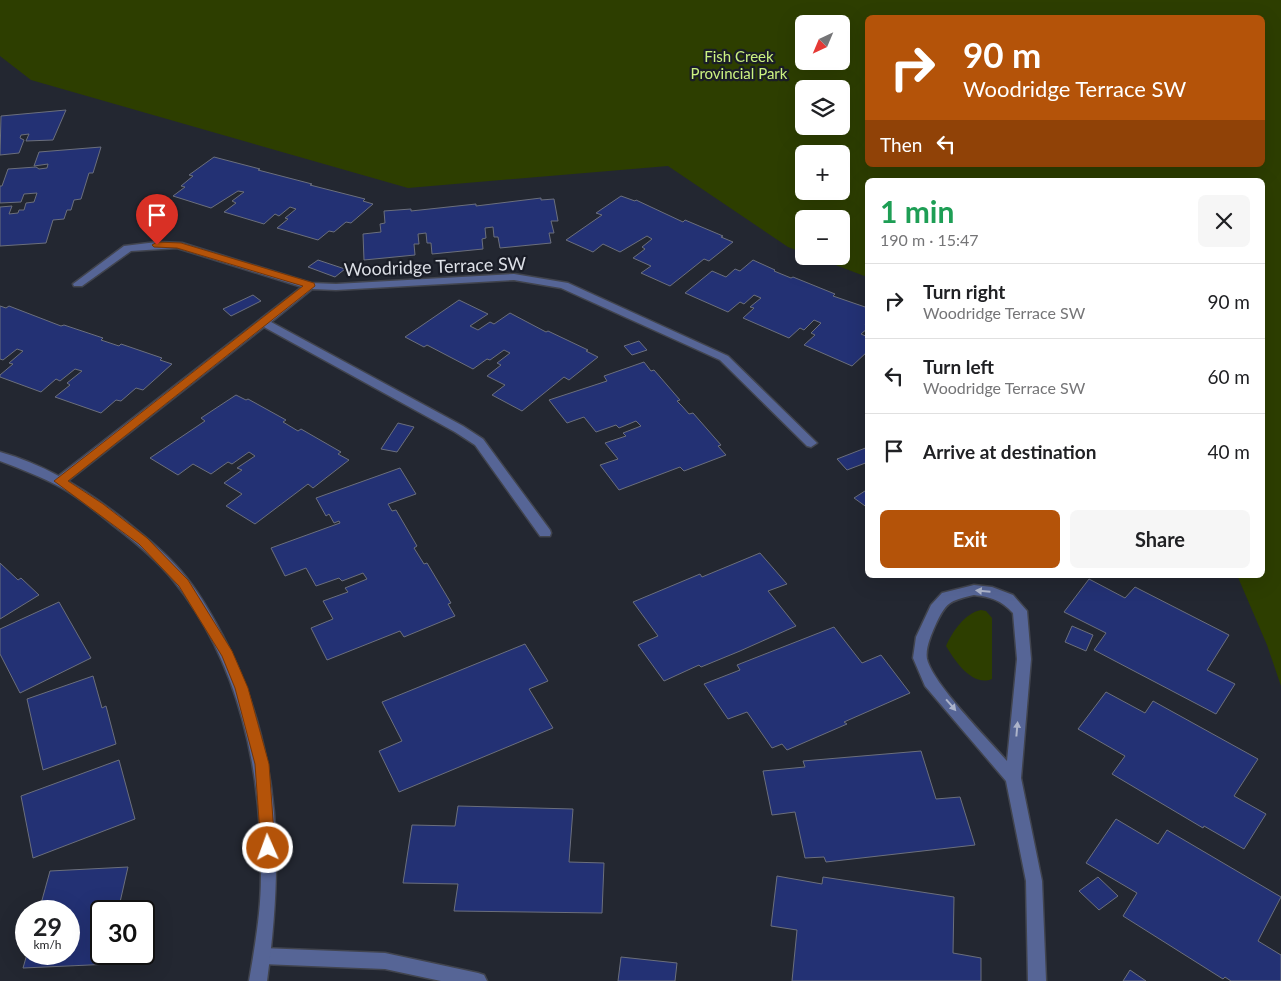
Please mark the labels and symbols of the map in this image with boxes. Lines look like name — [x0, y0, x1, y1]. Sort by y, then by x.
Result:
north arrow — [795, 15, 850, 70]
park label: Fish Creek Provincial Park — [691, 47, 788, 82]
pin — [136, 194, 178, 245]
street label: Woodridge Terrace SW — [343, 252, 527, 280]
one-way arrow — [975, 587, 991, 595]
one-way arrow — [945, 699, 957, 711]
one-way arrow — [1013, 721, 1021, 737]
position arrow — [241, 821, 293, 873]
speed limit sign: 30 — [90, 900, 155, 965]

